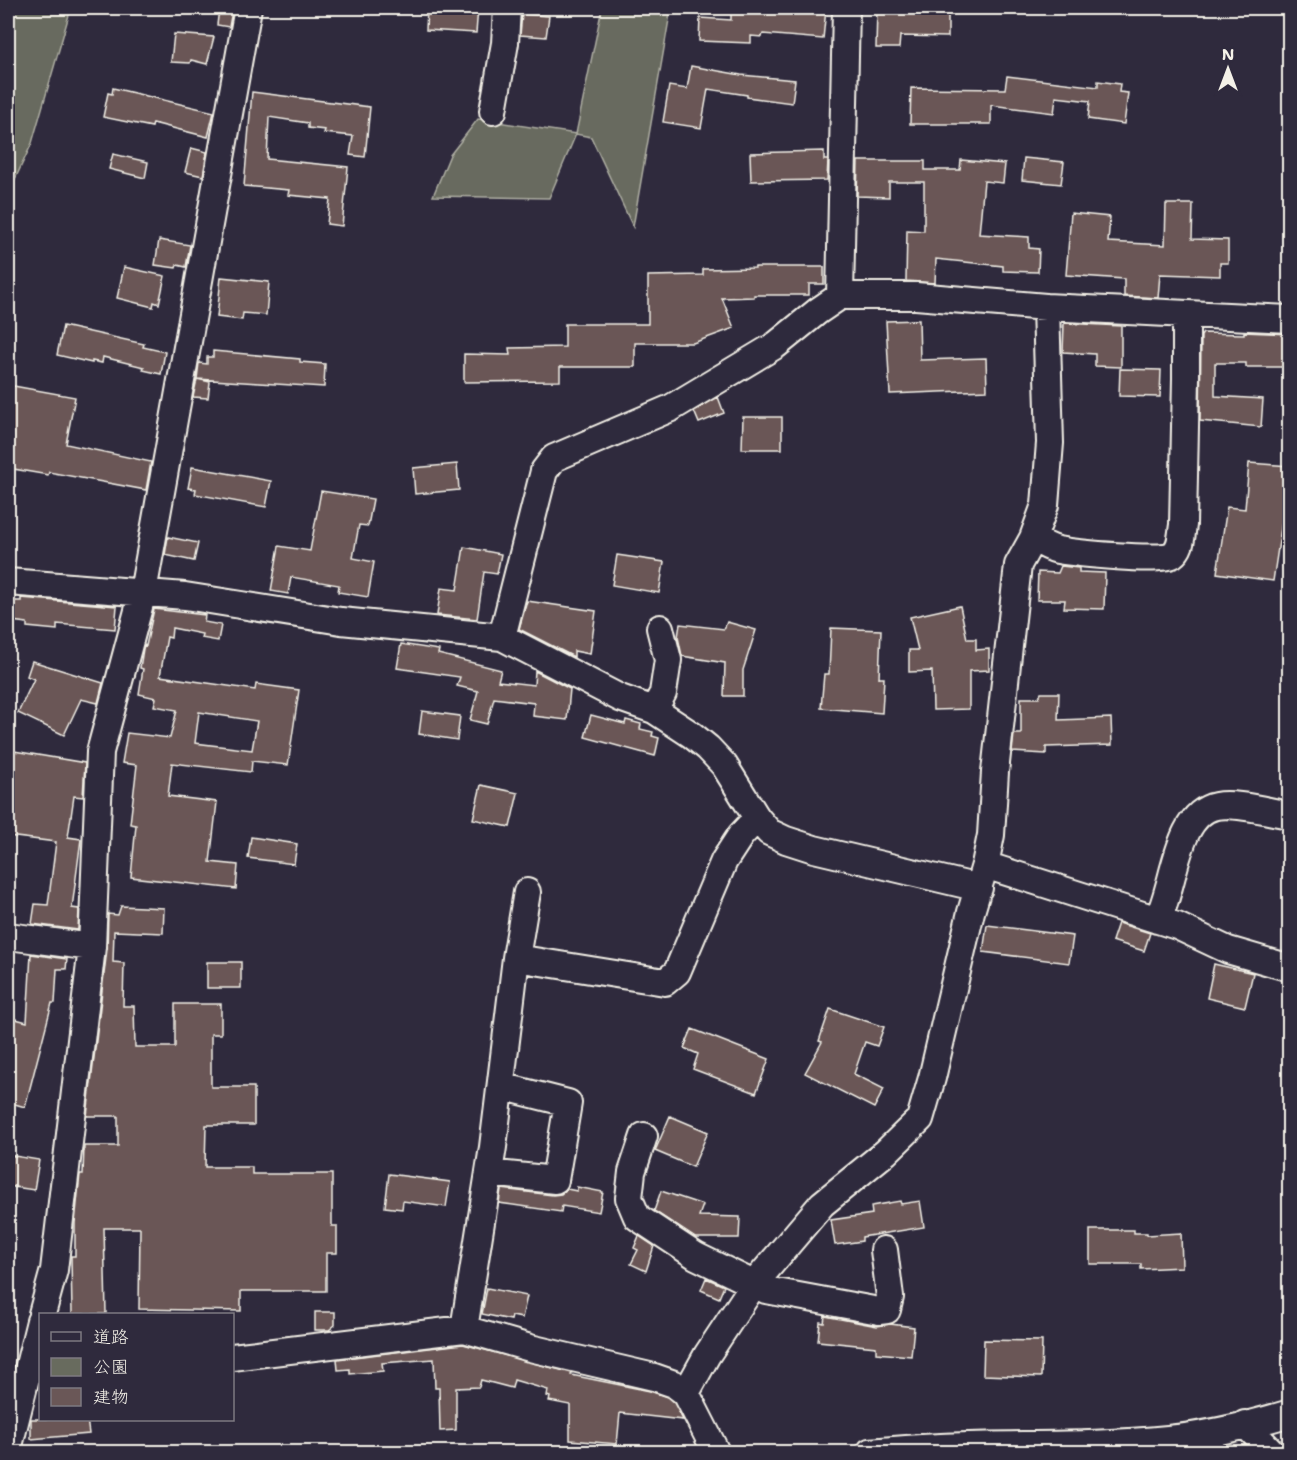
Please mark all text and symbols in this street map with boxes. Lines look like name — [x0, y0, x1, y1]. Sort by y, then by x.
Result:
north arrow — [1198, 39, 1258, 99]
text: N — [1222, 44, 1234, 65]
legend — [39, 1313, 234, 1421]
text: 道路 — [93, 1325, 129, 1349]
text: 公園 — [93, 1355, 129, 1379]
text: 建物 — [93, 1385, 129, 1409]

